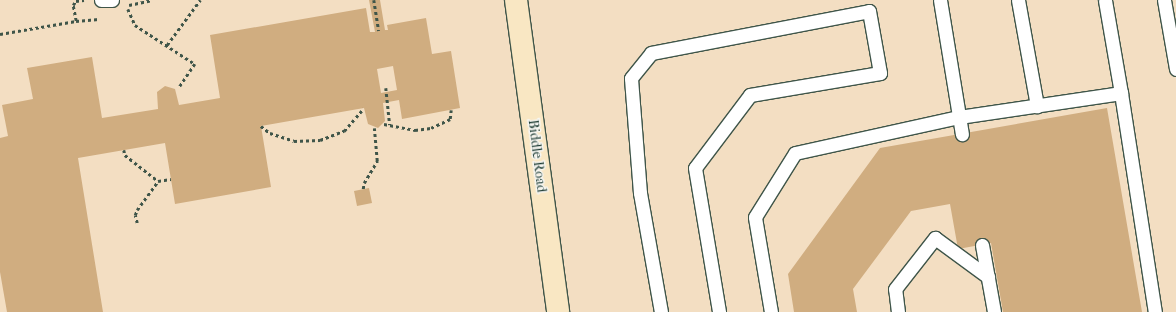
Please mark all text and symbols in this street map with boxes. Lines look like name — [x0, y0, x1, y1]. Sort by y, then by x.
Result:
street label: Biddle Road — [524, 119, 550, 193]

